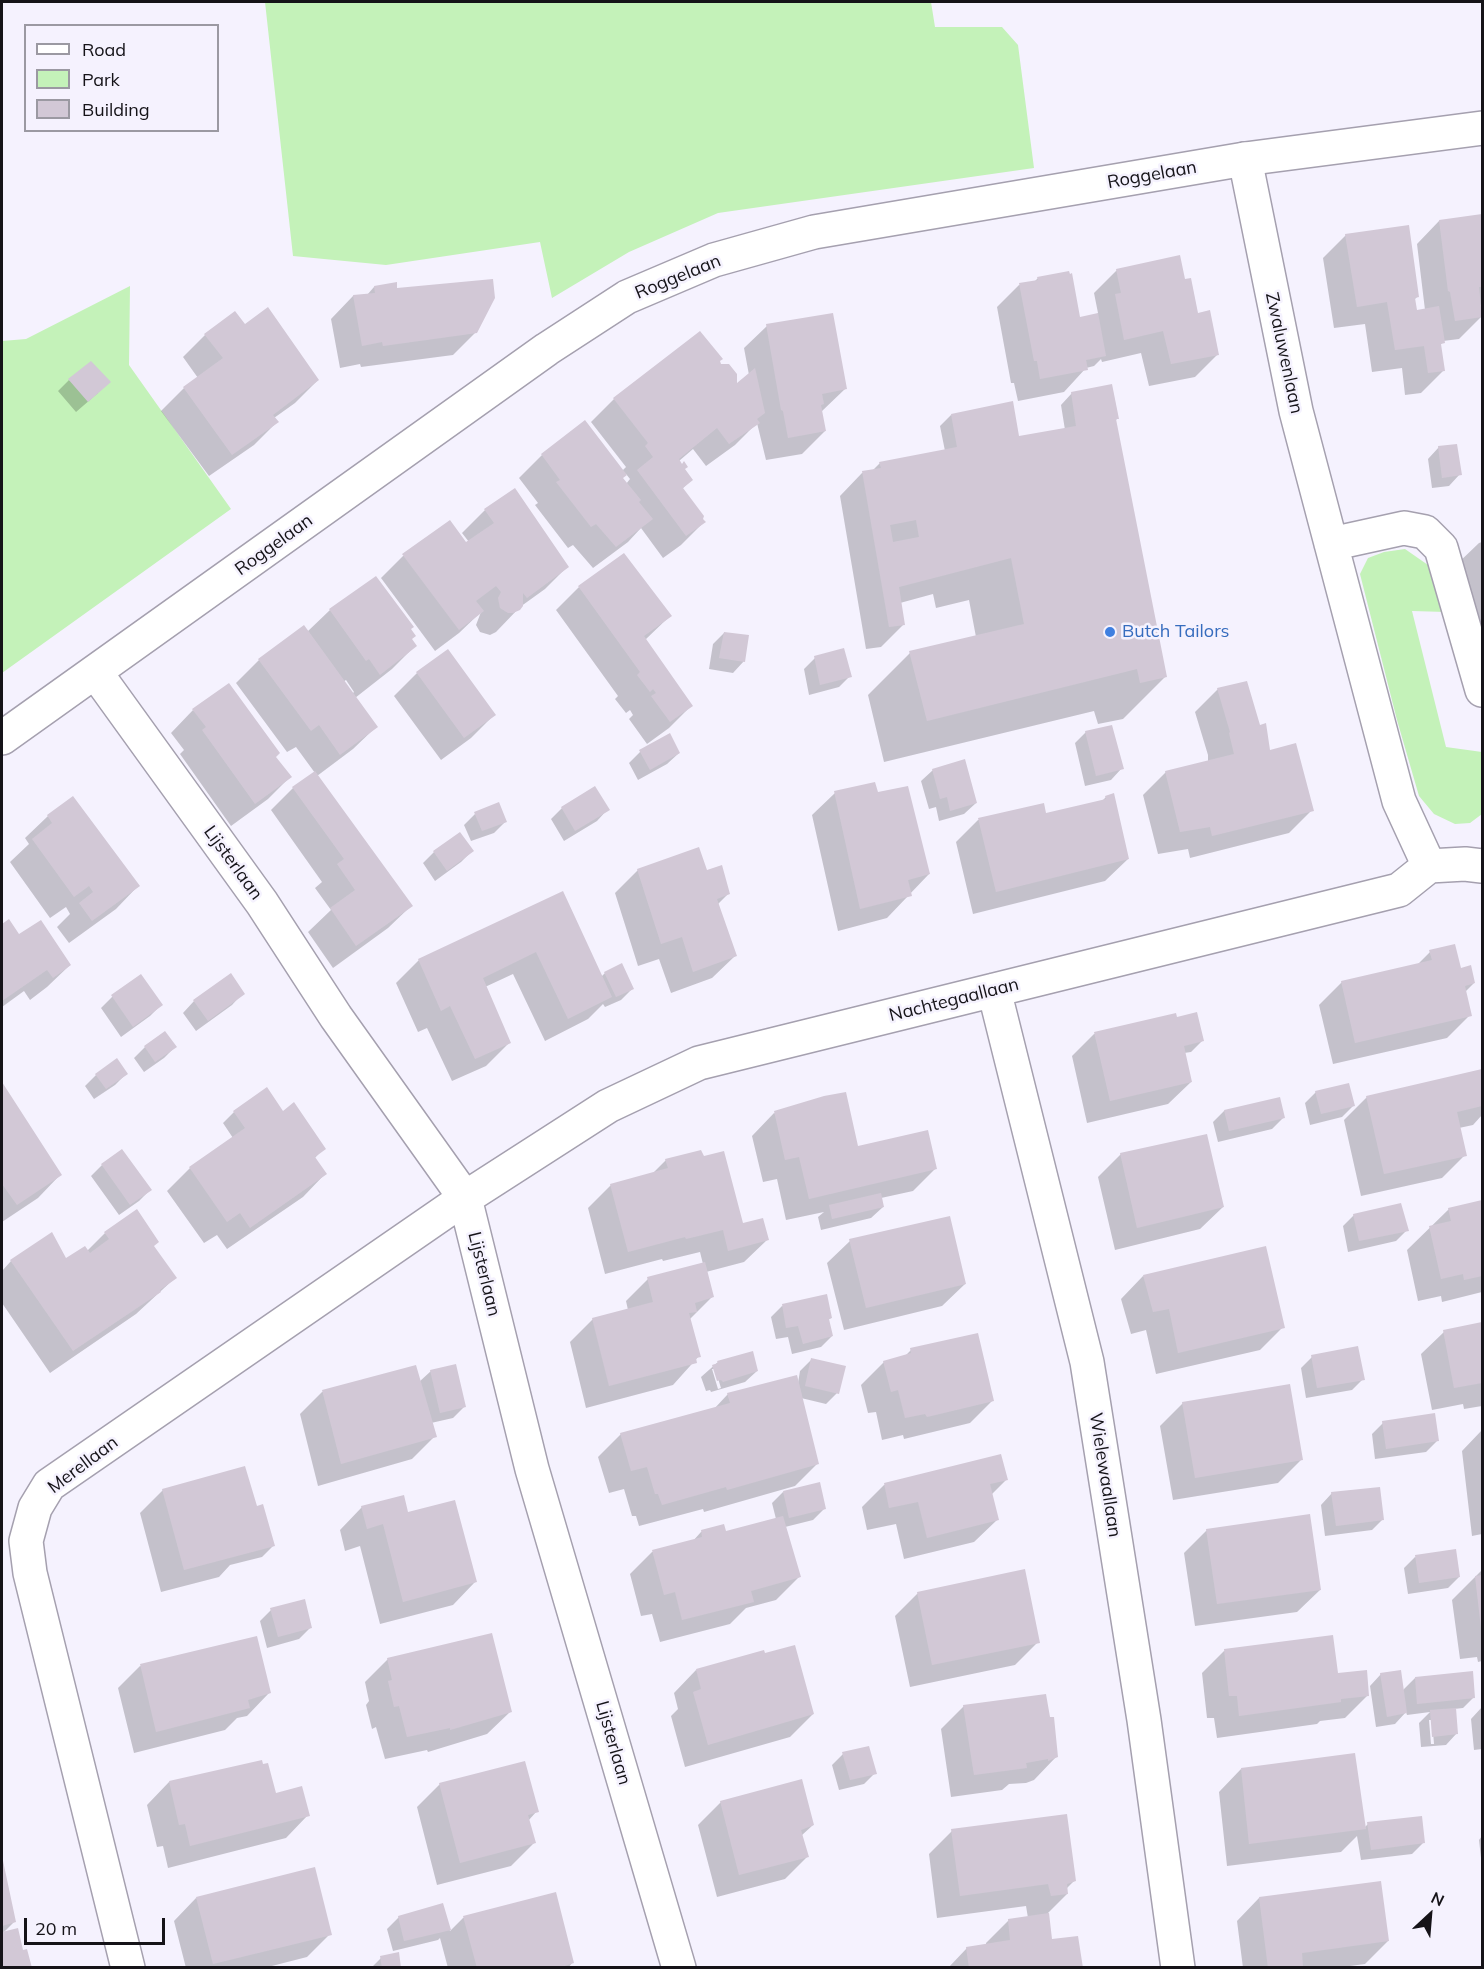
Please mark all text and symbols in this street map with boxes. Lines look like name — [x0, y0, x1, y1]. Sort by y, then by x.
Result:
legend — [24, 24, 219, 132]
text: Road — [82, 38, 126, 61]
text: Park — [82, 68, 120, 91]
text: Building — [82, 98, 150, 121]
street label: Roggelaan — [1106, 157, 1198, 193]
street label: Roggelaan — [632, 250, 724, 304]
street label: Zwaluwenlaan — [1261, 290, 1307, 416]
street label: Roggelaan — [231, 510, 317, 580]
place label: Butch Tailors — [1122, 621, 1230, 643]
marker: Butch Tailors — [1103, 625, 1117, 639]
street label: Lijsterlaan — [199, 822, 267, 904]
street label: Nachtegaallaan — [887, 973, 1021, 1027]
street label: Lijsterlaan — [463, 1230, 505, 1318]
street label: Wielewaallaan — [1084, 1411, 1126, 1539]
street label: Merellaan — [44, 1432, 122, 1498]
street label: Lijsterlaan — [591, 1699, 635, 1787]
north arrow — [1400, 1885, 1460, 1945]
text: N — [1428, 1887, 1448, 1910]
scale bar — [27, 1906, 168, 1944]
text: 20 m — [35, 1917, 77, 1940]

